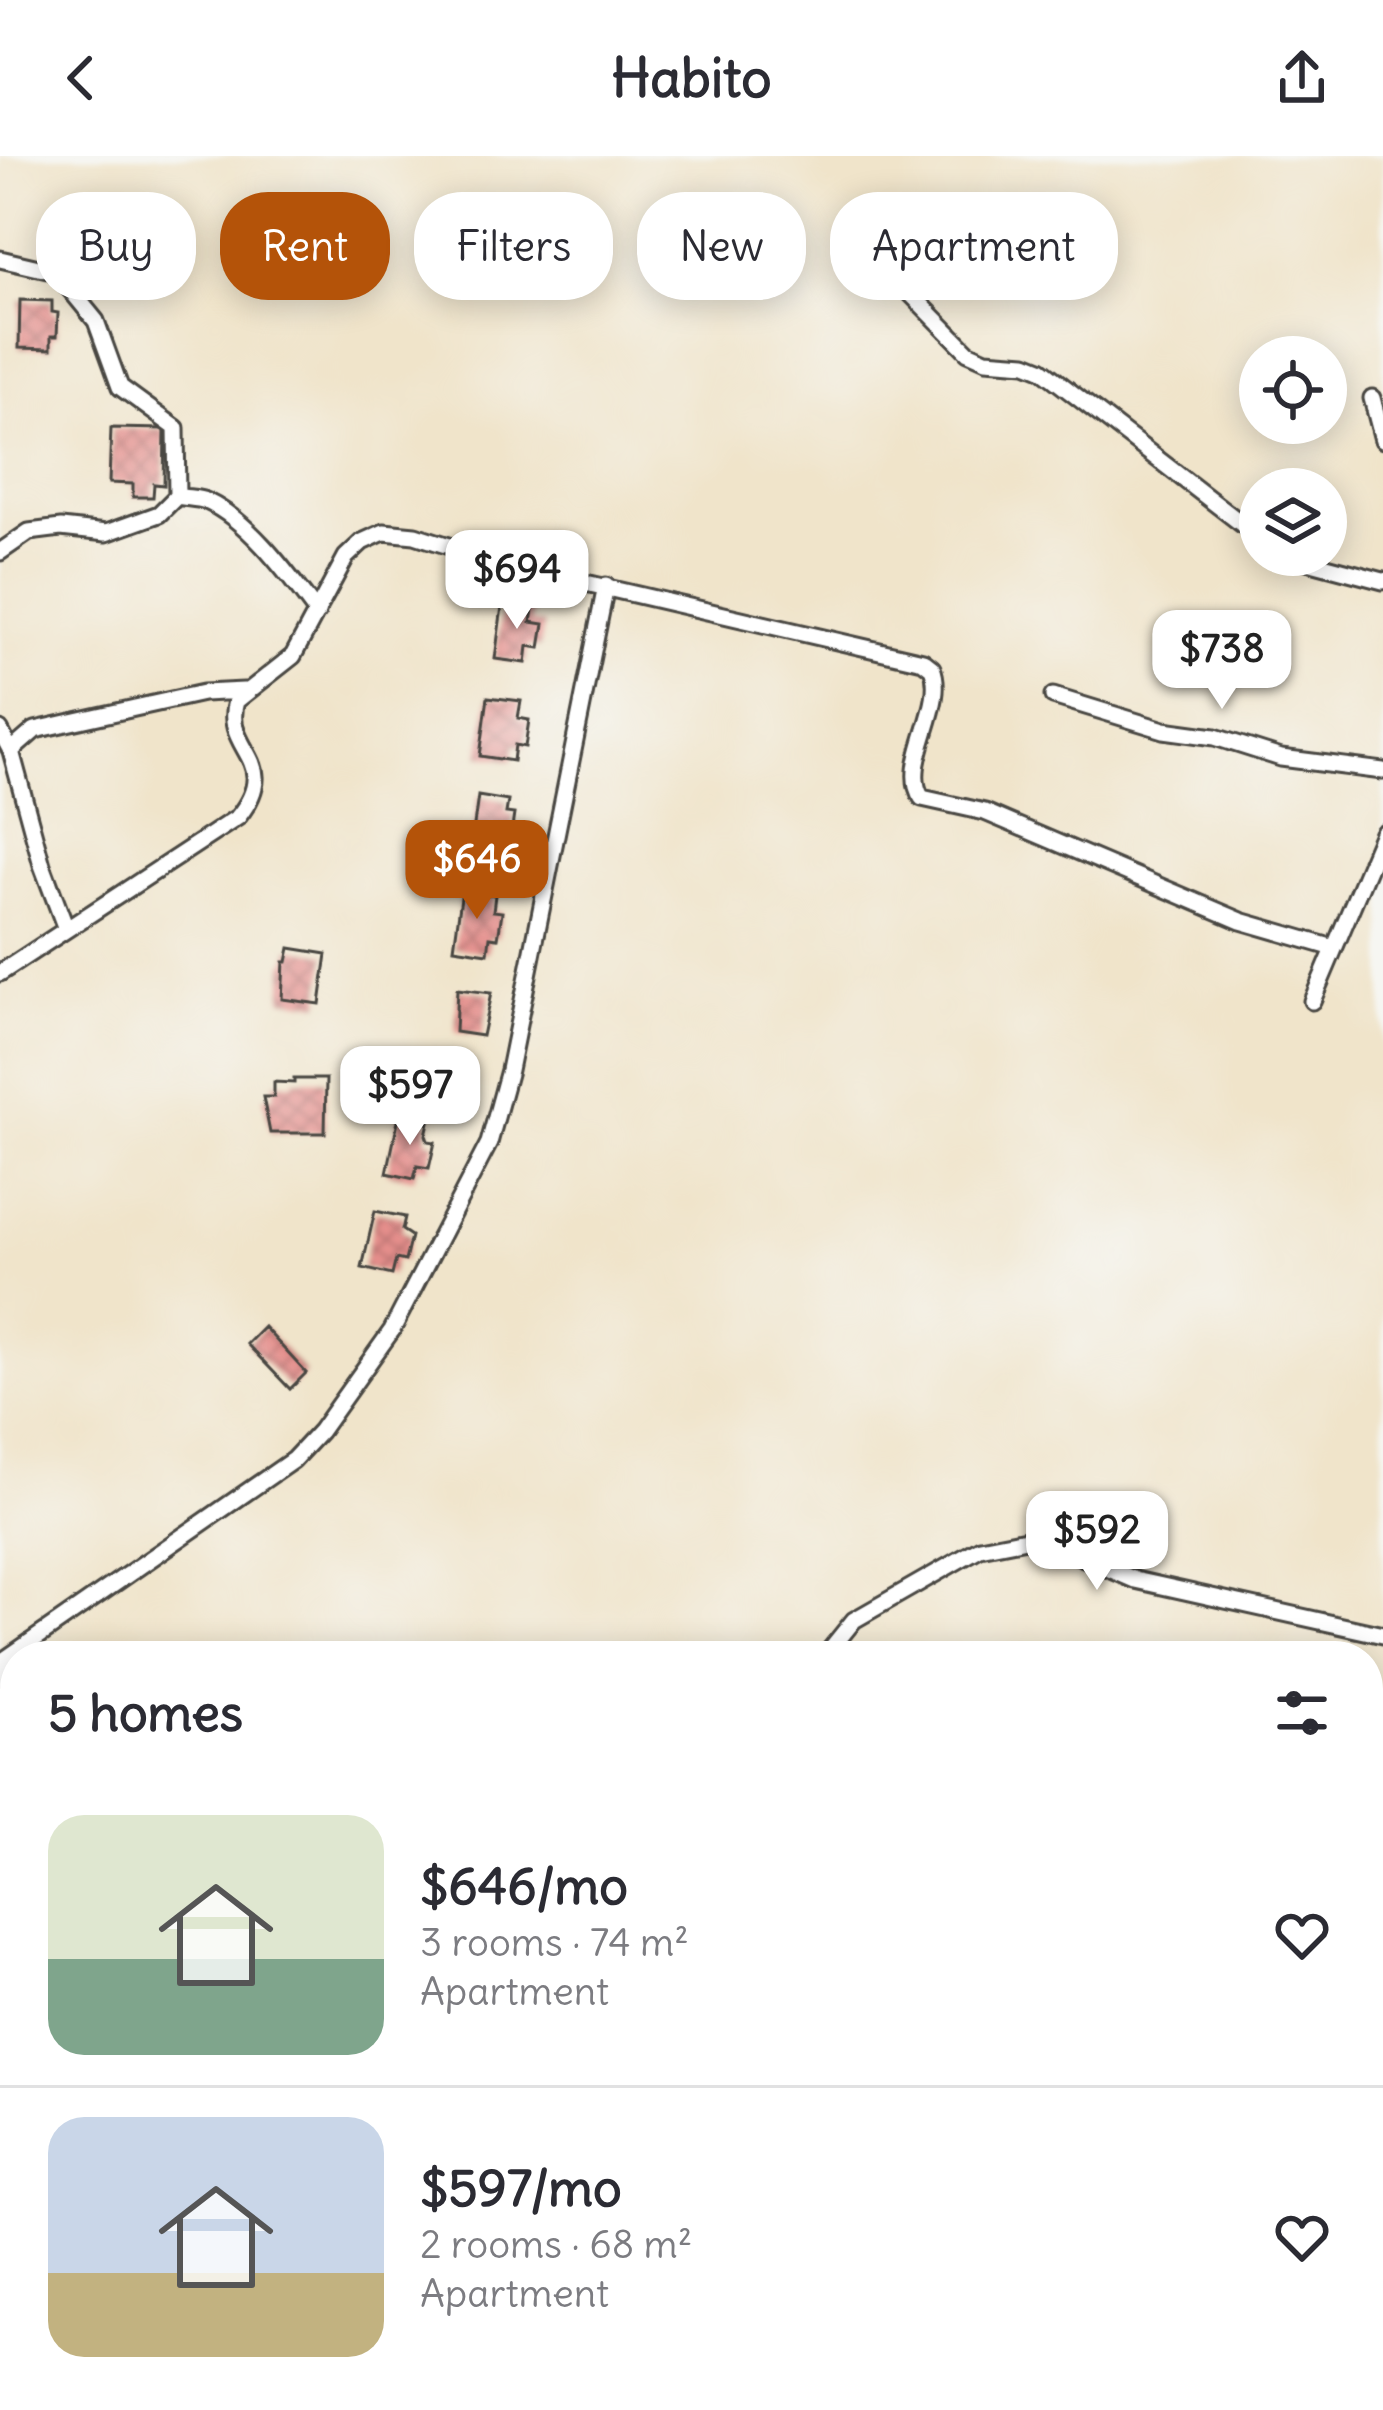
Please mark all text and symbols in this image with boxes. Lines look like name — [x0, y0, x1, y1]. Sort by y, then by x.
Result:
text: Habito — [611, 44, 772, 112]
icon: back — [48, 45, 114, 111]
icon: share — [1269, 45, 1335, 111]
chip: Buy — [36, 192, 196, 300]
chip: Rent — [220, 192, 390, 300]
chip: Filters — [414, 192, 613, 300]
chip: New — [637, 192, 806, 300]
chip: Apartment — [830, 192, 1118, 300]
map controls — [1239, 336, 1347, 576]
button: locate — [1239, 336, 1347, 444]
button: layers — [1239, 468, 1347, 576]
pin: $694 — [446, 530, 588, 632]
text: $694 — [472, 544, 562, 593]
pin: $738 — [1151, 610, 1293, 712]
text: $738 — [1179, 624, 1265, 673]
pin: $646 — [406, 820, 548, 922]
text: $646 — [432, 834, 522, 883]
pin: $597 — [339, 1046, 481, 1148]
text: $597 — [367, 1060, 453, 1109]
pin: $592 — [1026, 1491, 1168, 1593]
text: $592 — [1053, 1505, 1141, 1554]
icon: filters — [1269, 1680, 1335, 1746]
text: 5 homes — [48, 1681, 243, 1745]
text: $646/mo — [420, 1854, 628, 1918]
icon: home — [144, 1863, 288, 2007]
icon: heart — [1269, 1902, 1335, 1968]
text: 3 rooms · 74 m² — [420, 1918, 689, 1967]
text: Apartment — [420, 1967, 609, 2016]
text: $597/mo — [420, 2156, 622, 2220]
icon: home — [144, 2165, 288, 2309]
icon: heart — [1269, 2204, 1335, 2270]
text: 2 rooms · 68 m² — [420, 2220, 692, 2269]
text: Apartment — [420, 2269, 609, 2318]

